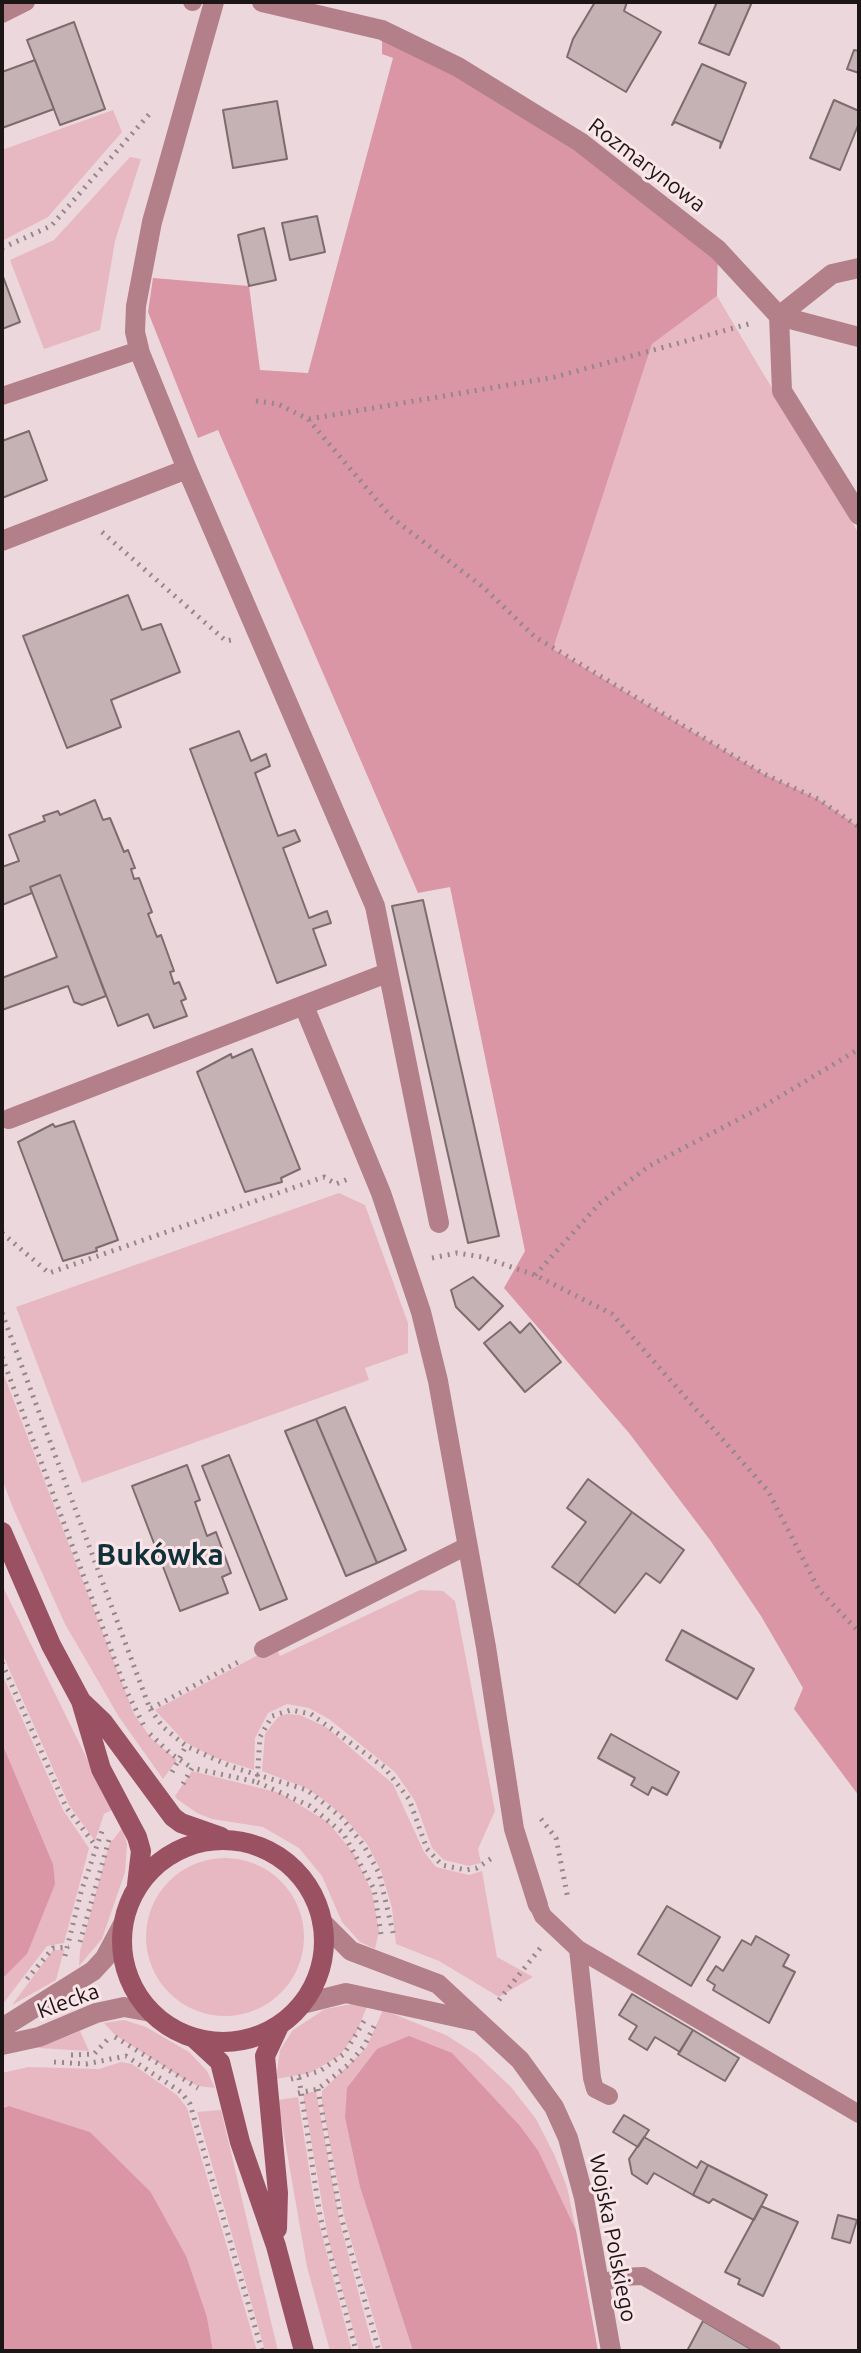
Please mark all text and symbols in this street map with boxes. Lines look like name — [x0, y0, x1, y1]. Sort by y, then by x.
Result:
street label: Rozmarynowa — [583, 112, 711, 218]
district label: Bukówka — [96, 1537, 224, 1573]
street label: Klecka — [33, 1978, 103, 2024]
street label: Wojska Polskiego — [584, 2152, 642, 2324]

